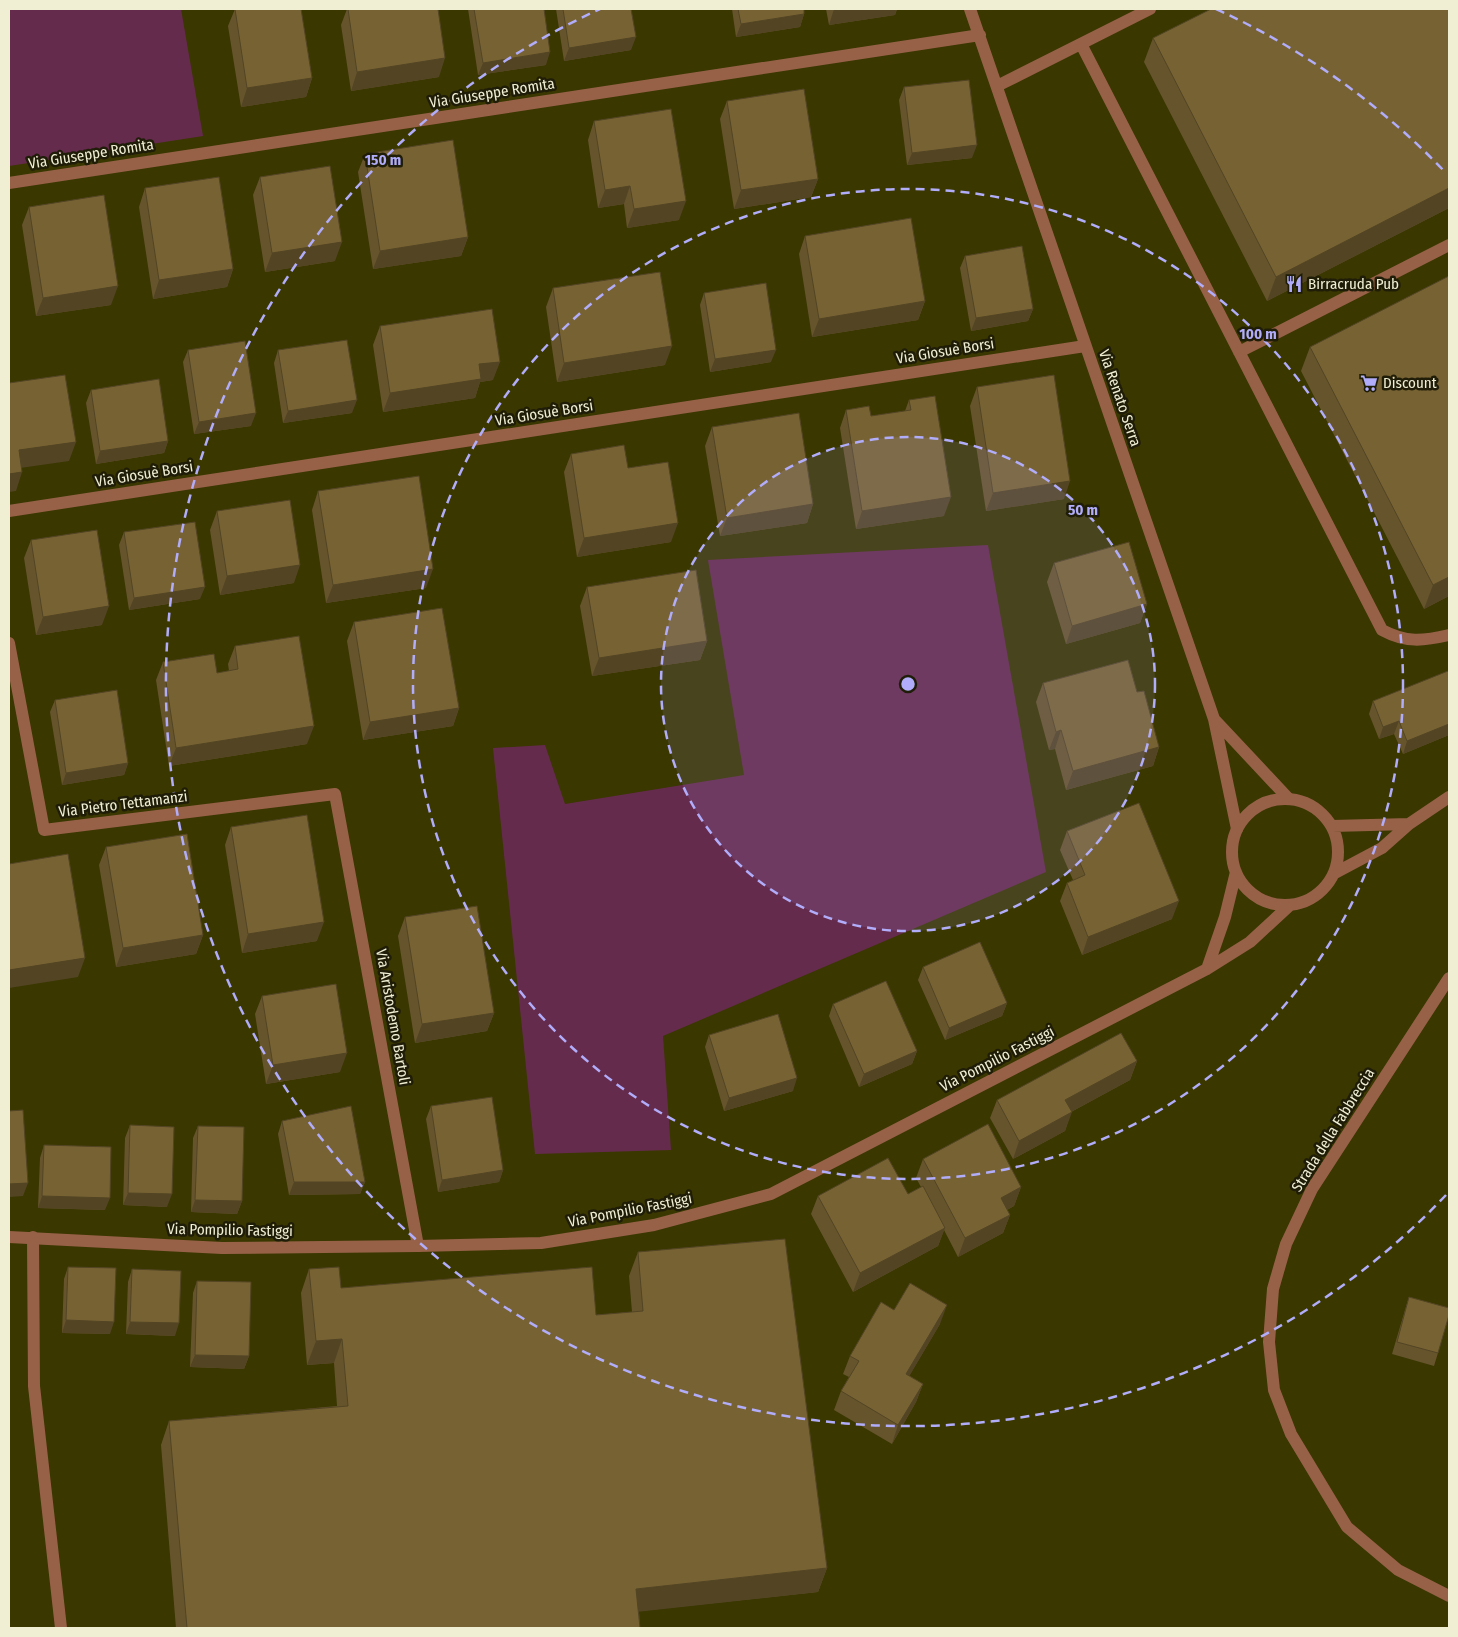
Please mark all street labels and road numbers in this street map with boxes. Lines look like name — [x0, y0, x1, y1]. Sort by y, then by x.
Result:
street label: Via Giuseppe Romita — [428, 74, 556, 112]
street label: Via Giuseppe Romita — [27, 135, 155, 173]
street label: Via Giosuè Borsi — [895, 334, 995, 368]
street label: Via Renato Serra — [1095, 347, 1145, 449]
street label: Via Giosuè Borsi — [494, 396, 594, 430]
street label: Via Giosuè Borsi — [94, 457, 194, 491]
street label: Via Pietro Tettamanzi — [58, 787, 188, 821]
street label: Via Aristodemo Bartoli — [372, 948, 414, 1086]
street label: Via Pompilio Fastiggi — [937, 1022, 1057, 1096]
street label: Strada della Fabbreccia — [1288, 1065, 1378, 1195]
street label: Via Pompilio Fastiggi — [566, 1189, 694, 1231]
street label: Via Pompilio Fastiggi — [167, 1220, 293, 1240]

